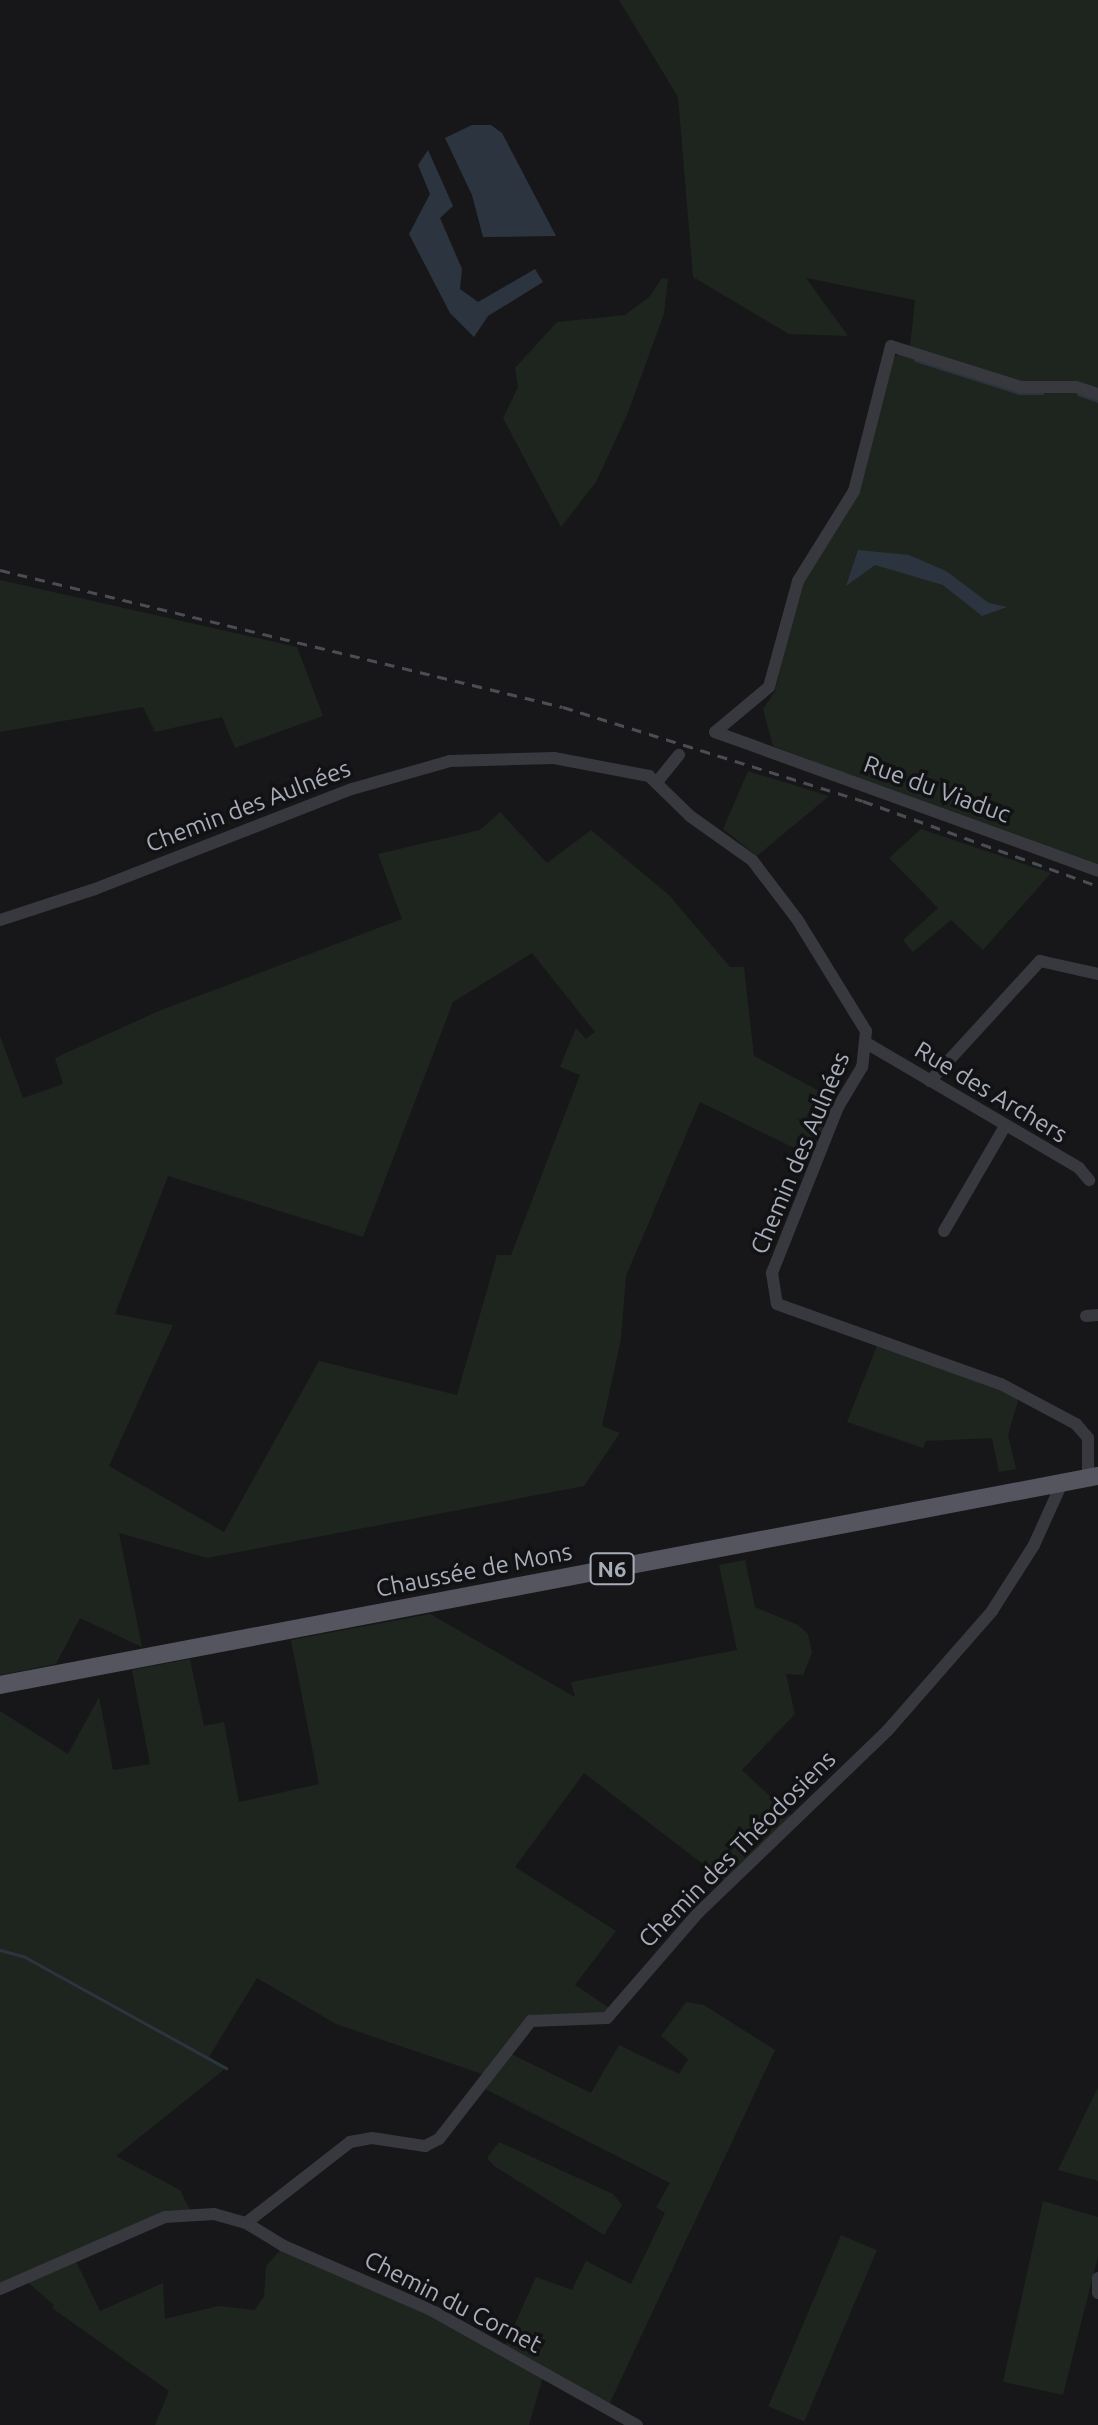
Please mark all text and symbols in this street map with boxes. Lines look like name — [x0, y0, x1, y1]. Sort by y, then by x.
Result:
street label: Rue du Viaduc — [860, 749, 1014, 829]
street label: Chemin des Aulnées — [142, 754, 354, 858]
street label: Rue des Archers — [909, 1035, 1073, 1149]
street label: Chemin des Aulnées — [744, 1048, 856, 1258]
street label: Chaussée de Mons — [374, 1537, 574, 1603]
road number: N6 — [588, 1551, 636, 1587]
street label: Chemin des Théodosiens — [633, 1745, 841, 1953]
street label: Chemin du Cornet — [360, 2245, 546, 2359]

